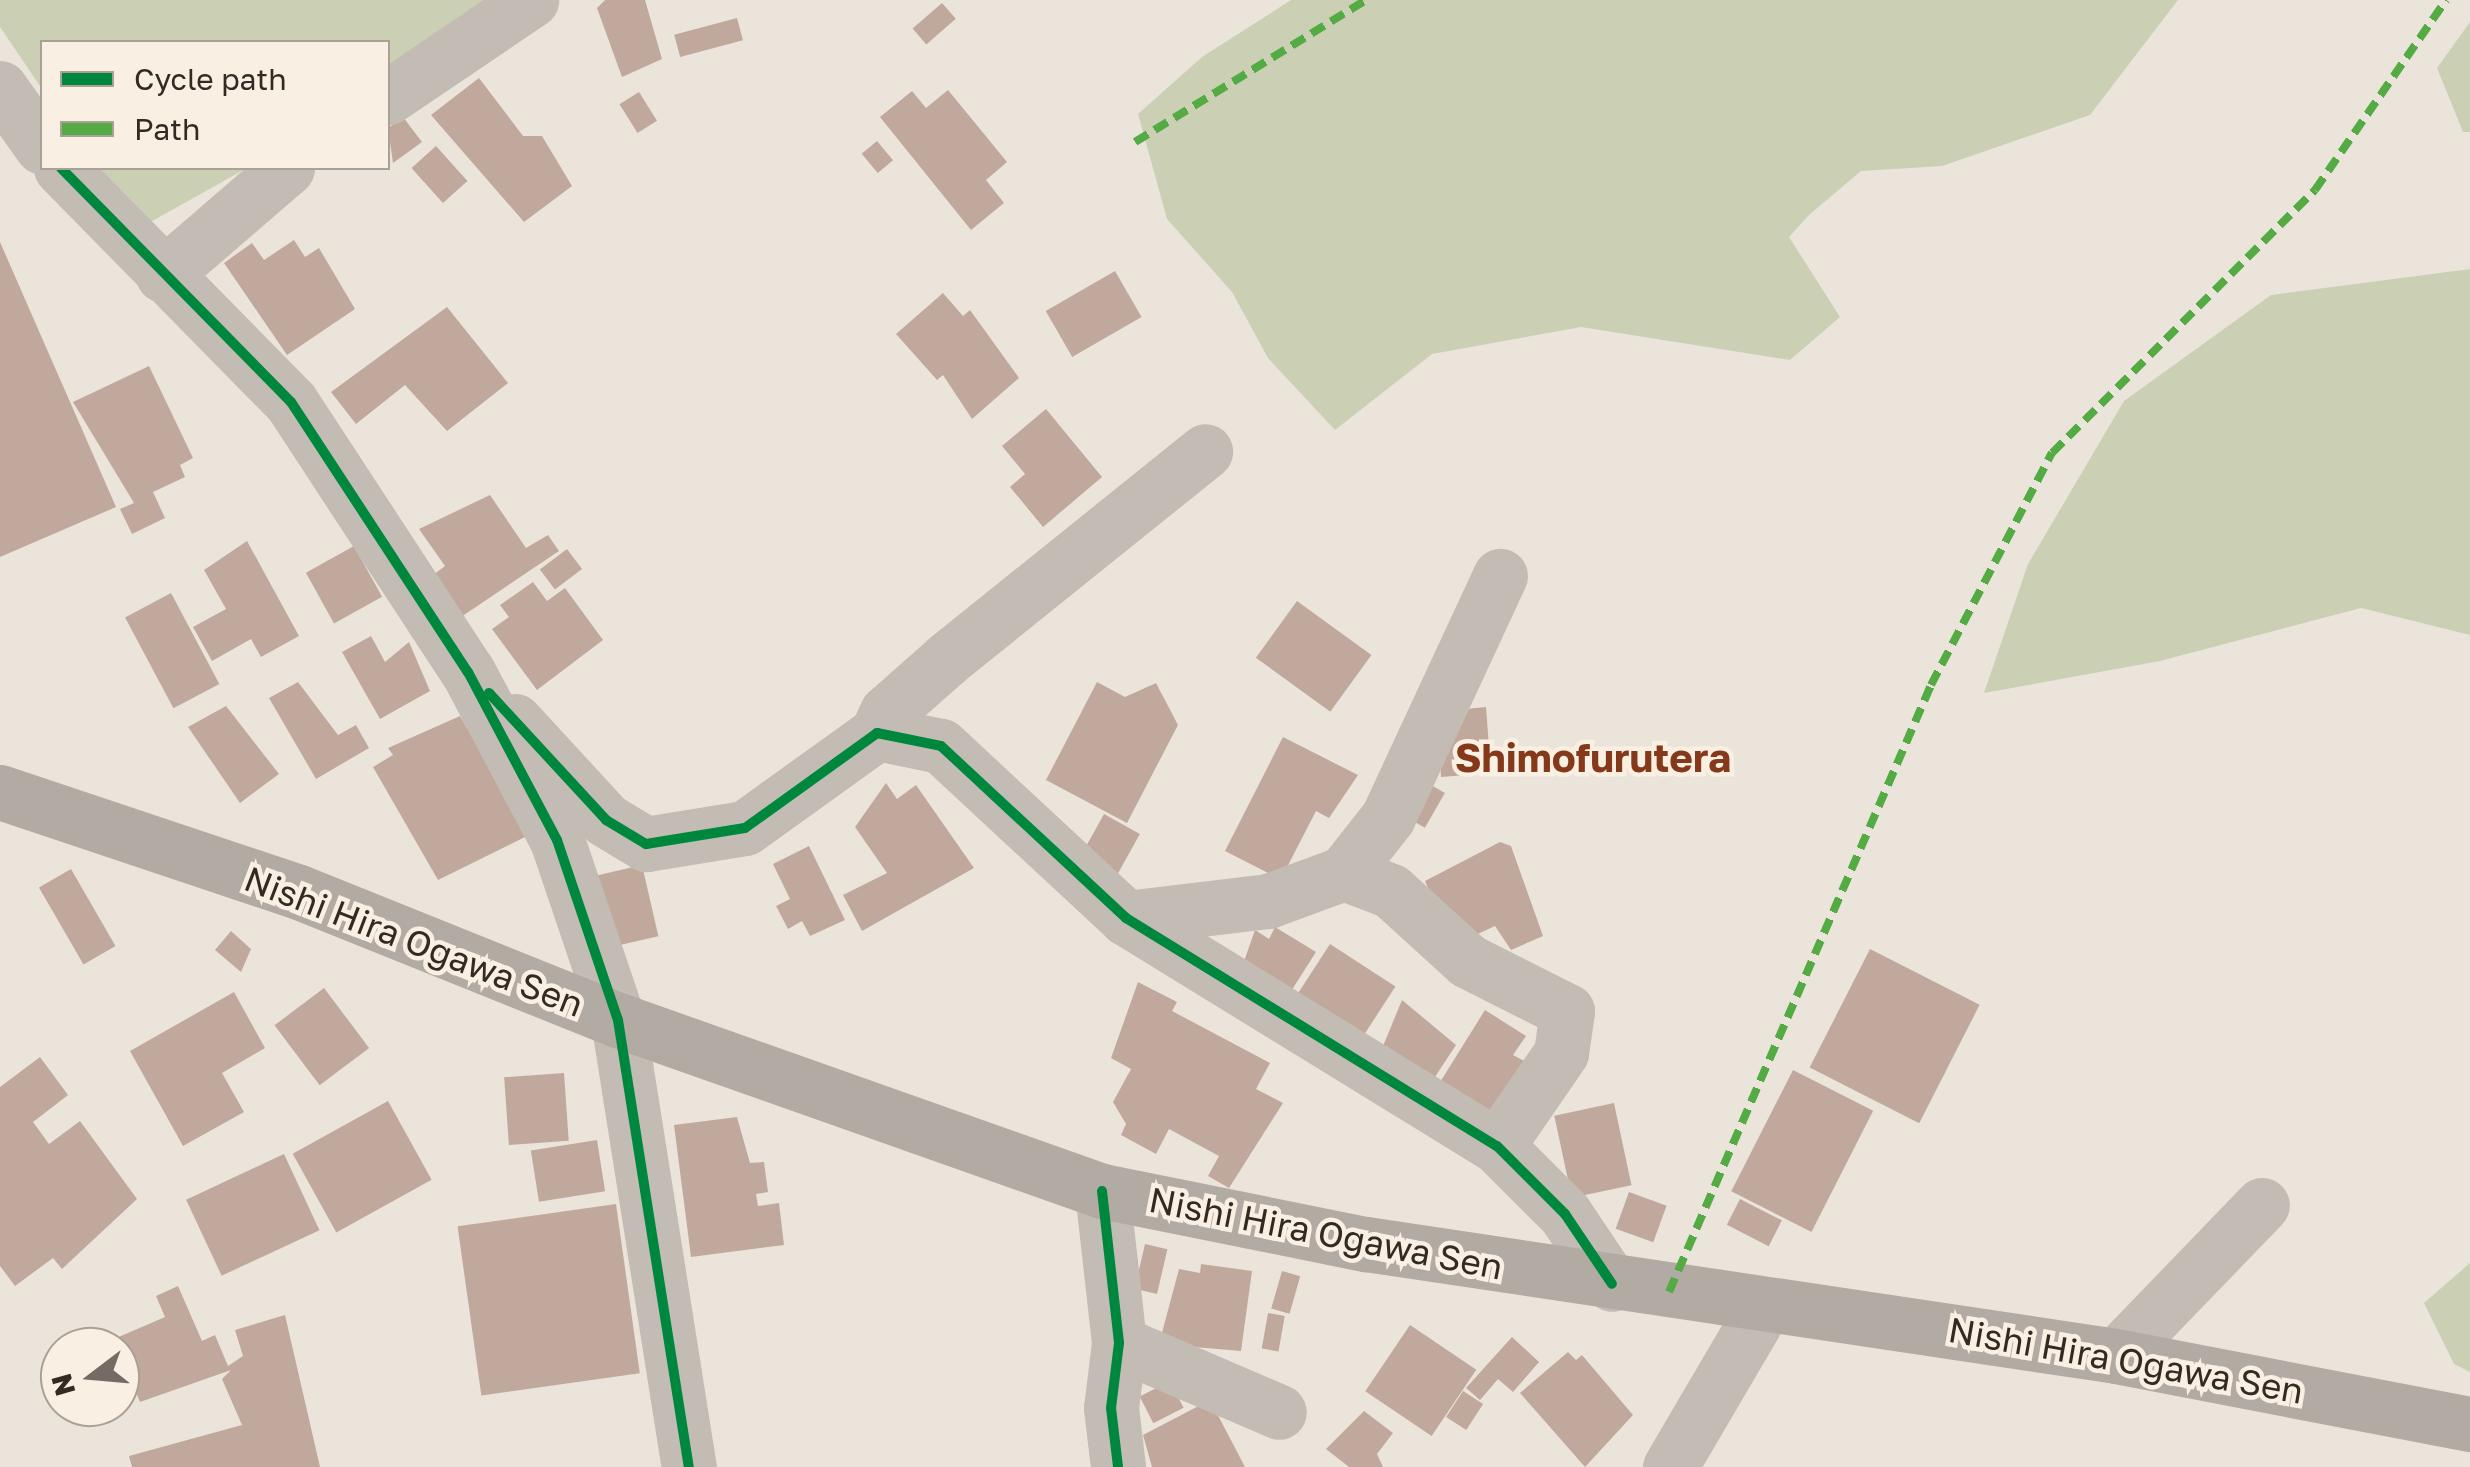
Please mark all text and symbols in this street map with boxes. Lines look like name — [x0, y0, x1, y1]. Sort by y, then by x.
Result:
legend — [40, 40, 390, 170]
text: Cycle path — [134, 61, 287, 97]
text: Path — [134, 111, 200, 147]
district label: Shimofurutera — [1455, 733, 1731, 781]
street label: Nishi Hira Ogawa Sen — [239, 857, 589, 1025]
street label: Nishi Hira Ogawa Sen — [1146, 1178, 1506, 1288]
street label: Nishi Hira Ogawa Sen — [1945, 1308, 2307, 1412]
north arrow — [40, 1327, 140, 1427]
text: N — [44, 1370, 81, 1400]

